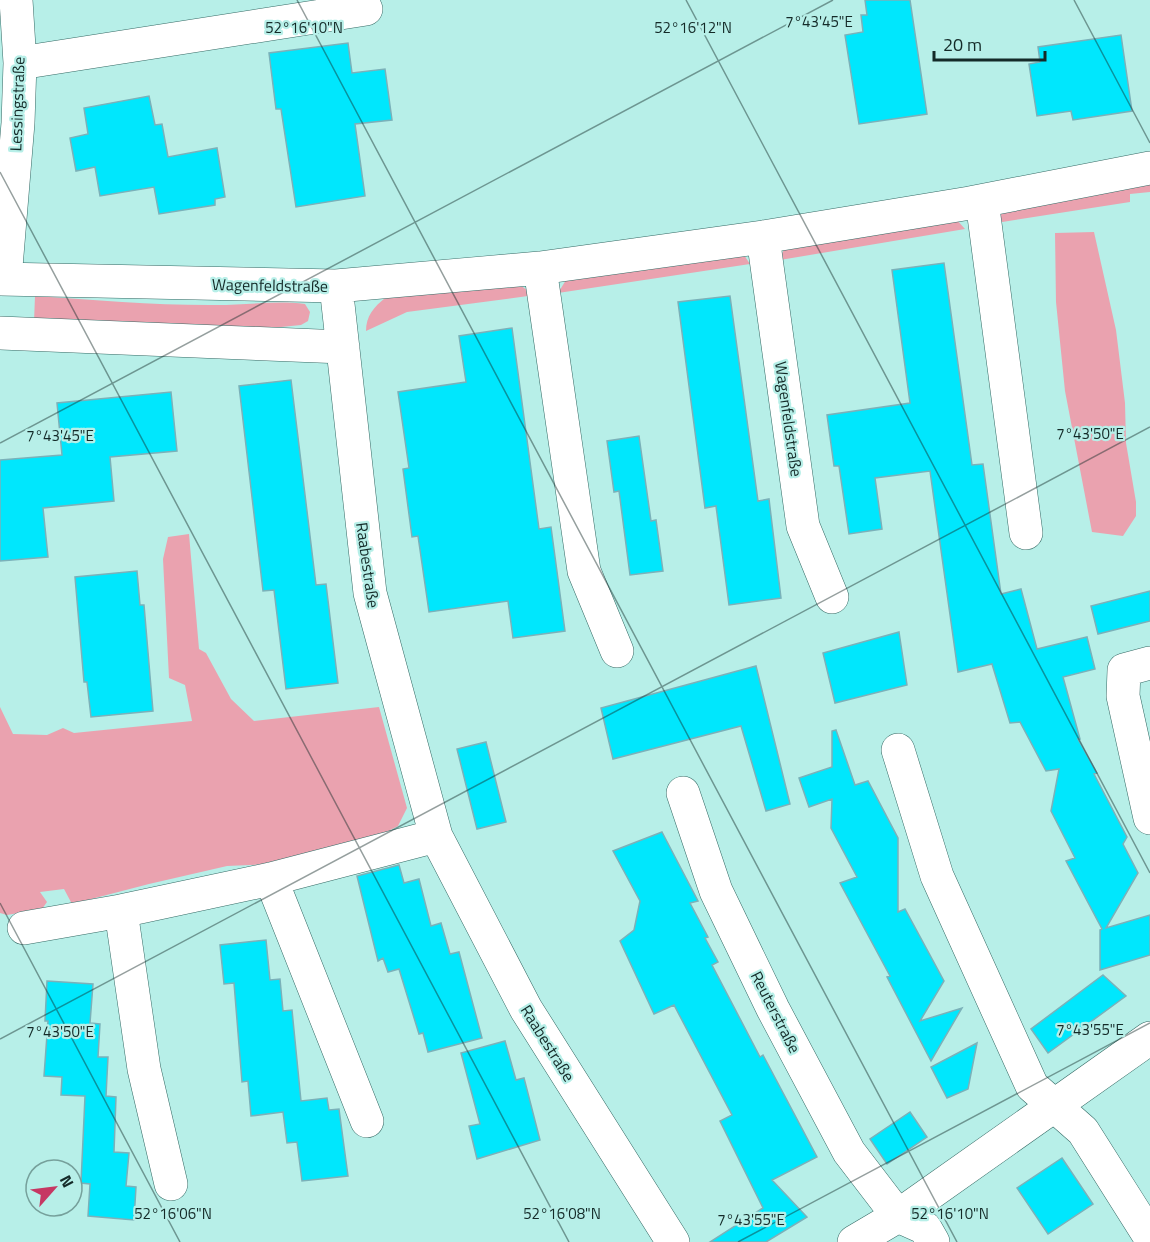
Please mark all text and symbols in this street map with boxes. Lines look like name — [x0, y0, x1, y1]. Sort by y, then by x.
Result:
text: 7°43'45"E — [785, 10, 853, 33]
text: 52°16'10"N — [265, 16, 343, 39]
text: 52°16'12"N — [654, 16, 732, 39]
scale bar — [934, 24, 1045, 62]
text: 20 m — [943, 31, 982, 58]
street label: Lessingstraße — [3, 56, 31, 152]
street label: Wagenfeldstraße — [212, 272, 328, 298]
street label: Wagenfeldstraße — [769, 360, 809, 478]
text: 7°43'50"E — [1056, 422, 1124, 445]
text: 7°43'45"E — [26, 424, 94, 447]
street label: Raabestraße — [350, 521, 386, 609]
street label: Reuterstraße — [745, 967, 807, 1057]
street label: Raabestraße — [515, 1000, 581, 1086]
text: 7°43'55"E — [1056, 1018, 1124, 1041]
text: 7°43'50"E — [26, 1020, 94, 1043]
north arrow — [24, 1158, 84, 1218]
text: N — [54, 1170, 80, 1191]
text: 52°16'06"N — [134, 1202, 212, 1225]
text: 52°16'08"N — [523, 1202, 601, 1225]
text: 52°16'10"N — [911, 1202, 989, 1225]
text: 7°43'55"E — [717, 1208, 785, 1231]

